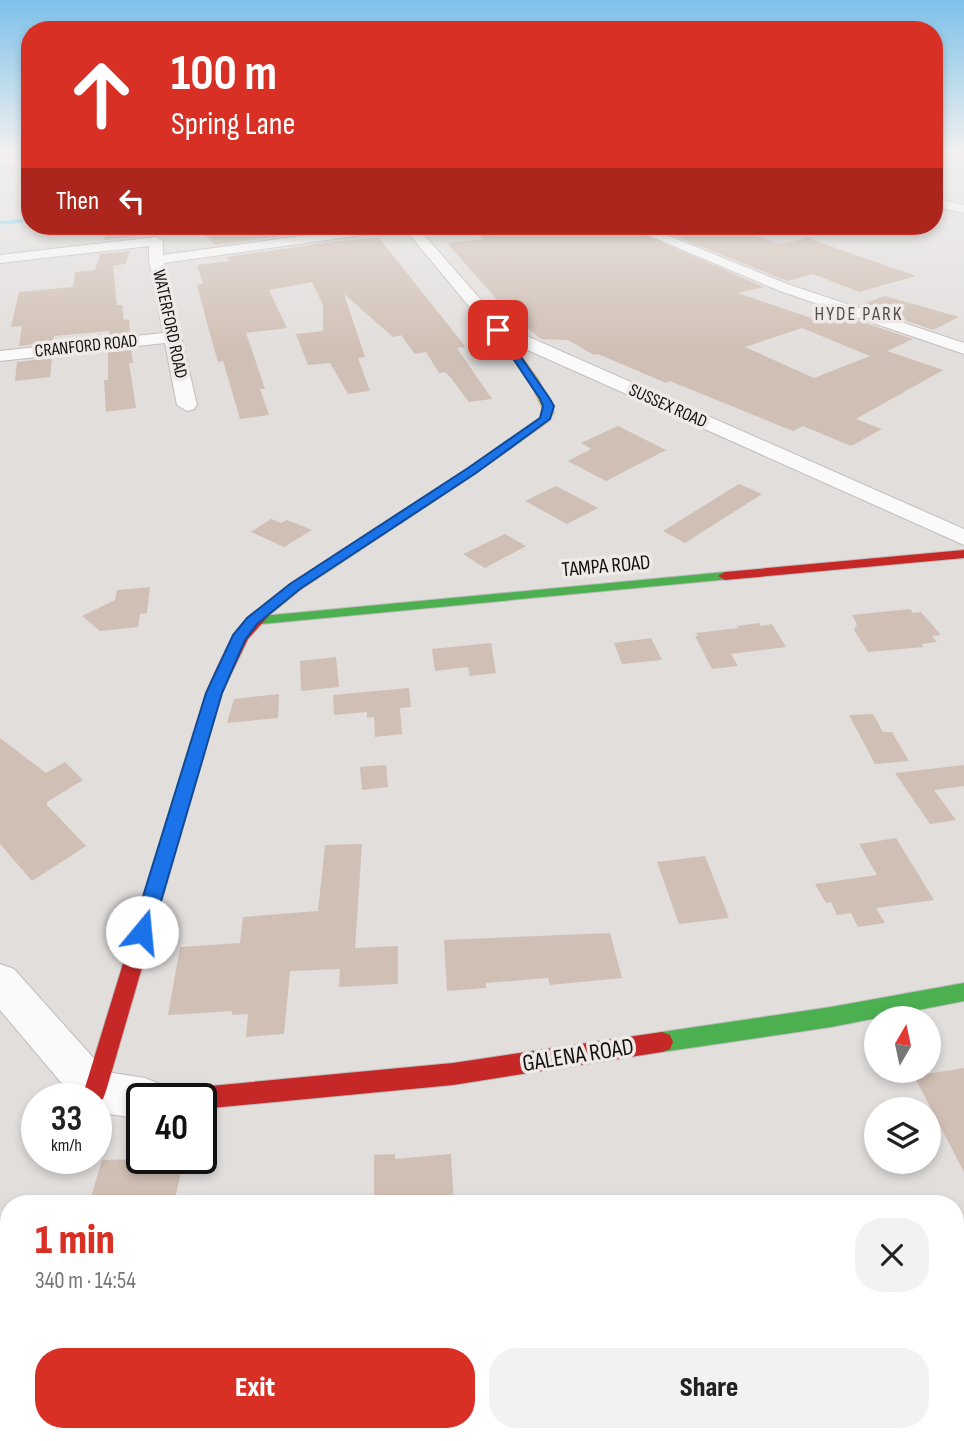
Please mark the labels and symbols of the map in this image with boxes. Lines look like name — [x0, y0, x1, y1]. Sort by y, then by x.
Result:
street label: WATERFORD ROAD — [148, 268, 192, 380]
pin — [468, 300, 528, 360]
district label: HYDE PARK — [815, 303, 903, 326]
street label: CRANFORD ROAD — [34, 330, 138, 362]
street label: SUSSEX ROAD — [626, 379, 710, 433]
street label: TAMPA ROAD — [561, 550, 651, 582]
position arrow — [105, 895, 179, 969]
north arrow — [864, 1006, 942, 1083]
street label: GALENA ROAD — [520, 1032, 636, 1078]
speed limit sign: 40 — [126, 1083, 217, 1174]

